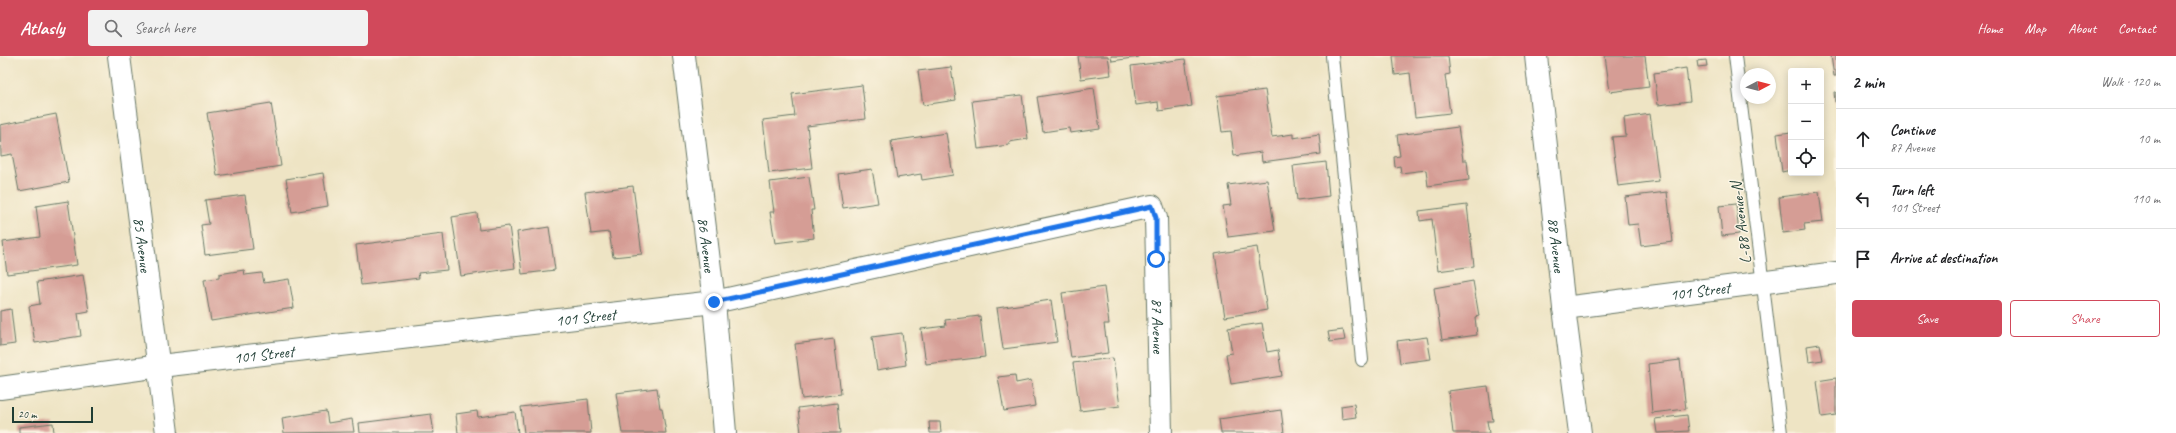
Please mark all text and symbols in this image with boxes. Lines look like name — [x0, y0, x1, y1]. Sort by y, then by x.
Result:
search box — [88, 10, 368, 46]
text: Atlasly — [20, 16, 64, 40]
icon: search — [102, 17, 124, 39]
text: Search here — [134, 19, 195, 38]
text: Home — [1977, 20, 2003, 37]
text: Map — [2025, 20, 2046, 37]
text: About — [2068, 20, 2096, 37]
text: Contact — [2118, 20, 2156, 37]
north arrow — [1740, 68, 1776, 104]
map controls — [1788, 68, 1824, 176]
button: + — [1788, 68, 1824, 104]
text: 2 min — [1852, 72, 1885, 93]
text: Walk · 120 m — [2101, 74, 2160, 90]
button: − — [1788, 104, 1824, 140]
text: Continue — [1890, 121, 1935, 140]
icon: ahead — [1852, 128, 1874, 150]
text: 10 m — [2138, 131, 2160, 147]
button: locate — [1788, 140, 1824, 176]
text: 87 Avenue — [1890, 140, 1935, 156]
street label: L-88 Avenue-N — [1726, 179, 1756, 265]
text: Turn left — [1890, 181, 1933, 200]
icon: left — [1852, 188, 1874, 210]
text: 110 m — [2132, 191, 2160, 207]
text: 101 Street — [1890, 200, 1939, 216]
street label: 85 Avenue — [129, 216, 156, 275]
street label: 86 Avenue — [693, 216, 719, 275]
street label: 88 Avenue — [1543, 216, 1569, 275]
icon: arrive — [1852, 248, 1874, 270]
text: Arrive at destination — [1890, 249, 1997, 268]
route start — [1147, 250, 1165, 268]
street label: 101 Street — [1669, 277, 1734, 305]
route end — [705, 293, 723, 311]
street label: 87 Avenue — [1147, 298, 1168, 355]
button: Save — [1852, 300, 2002, 337]
button: Share — [2010, 300, 2160, 337]
street label: 101 Street — [555, 304, 620, 331]
street label: 101 Street — [233, 341, 298, 368]
scale bar — [12, 405, 93, 424]
text: 20 m — [18, 407, 37, 421]

